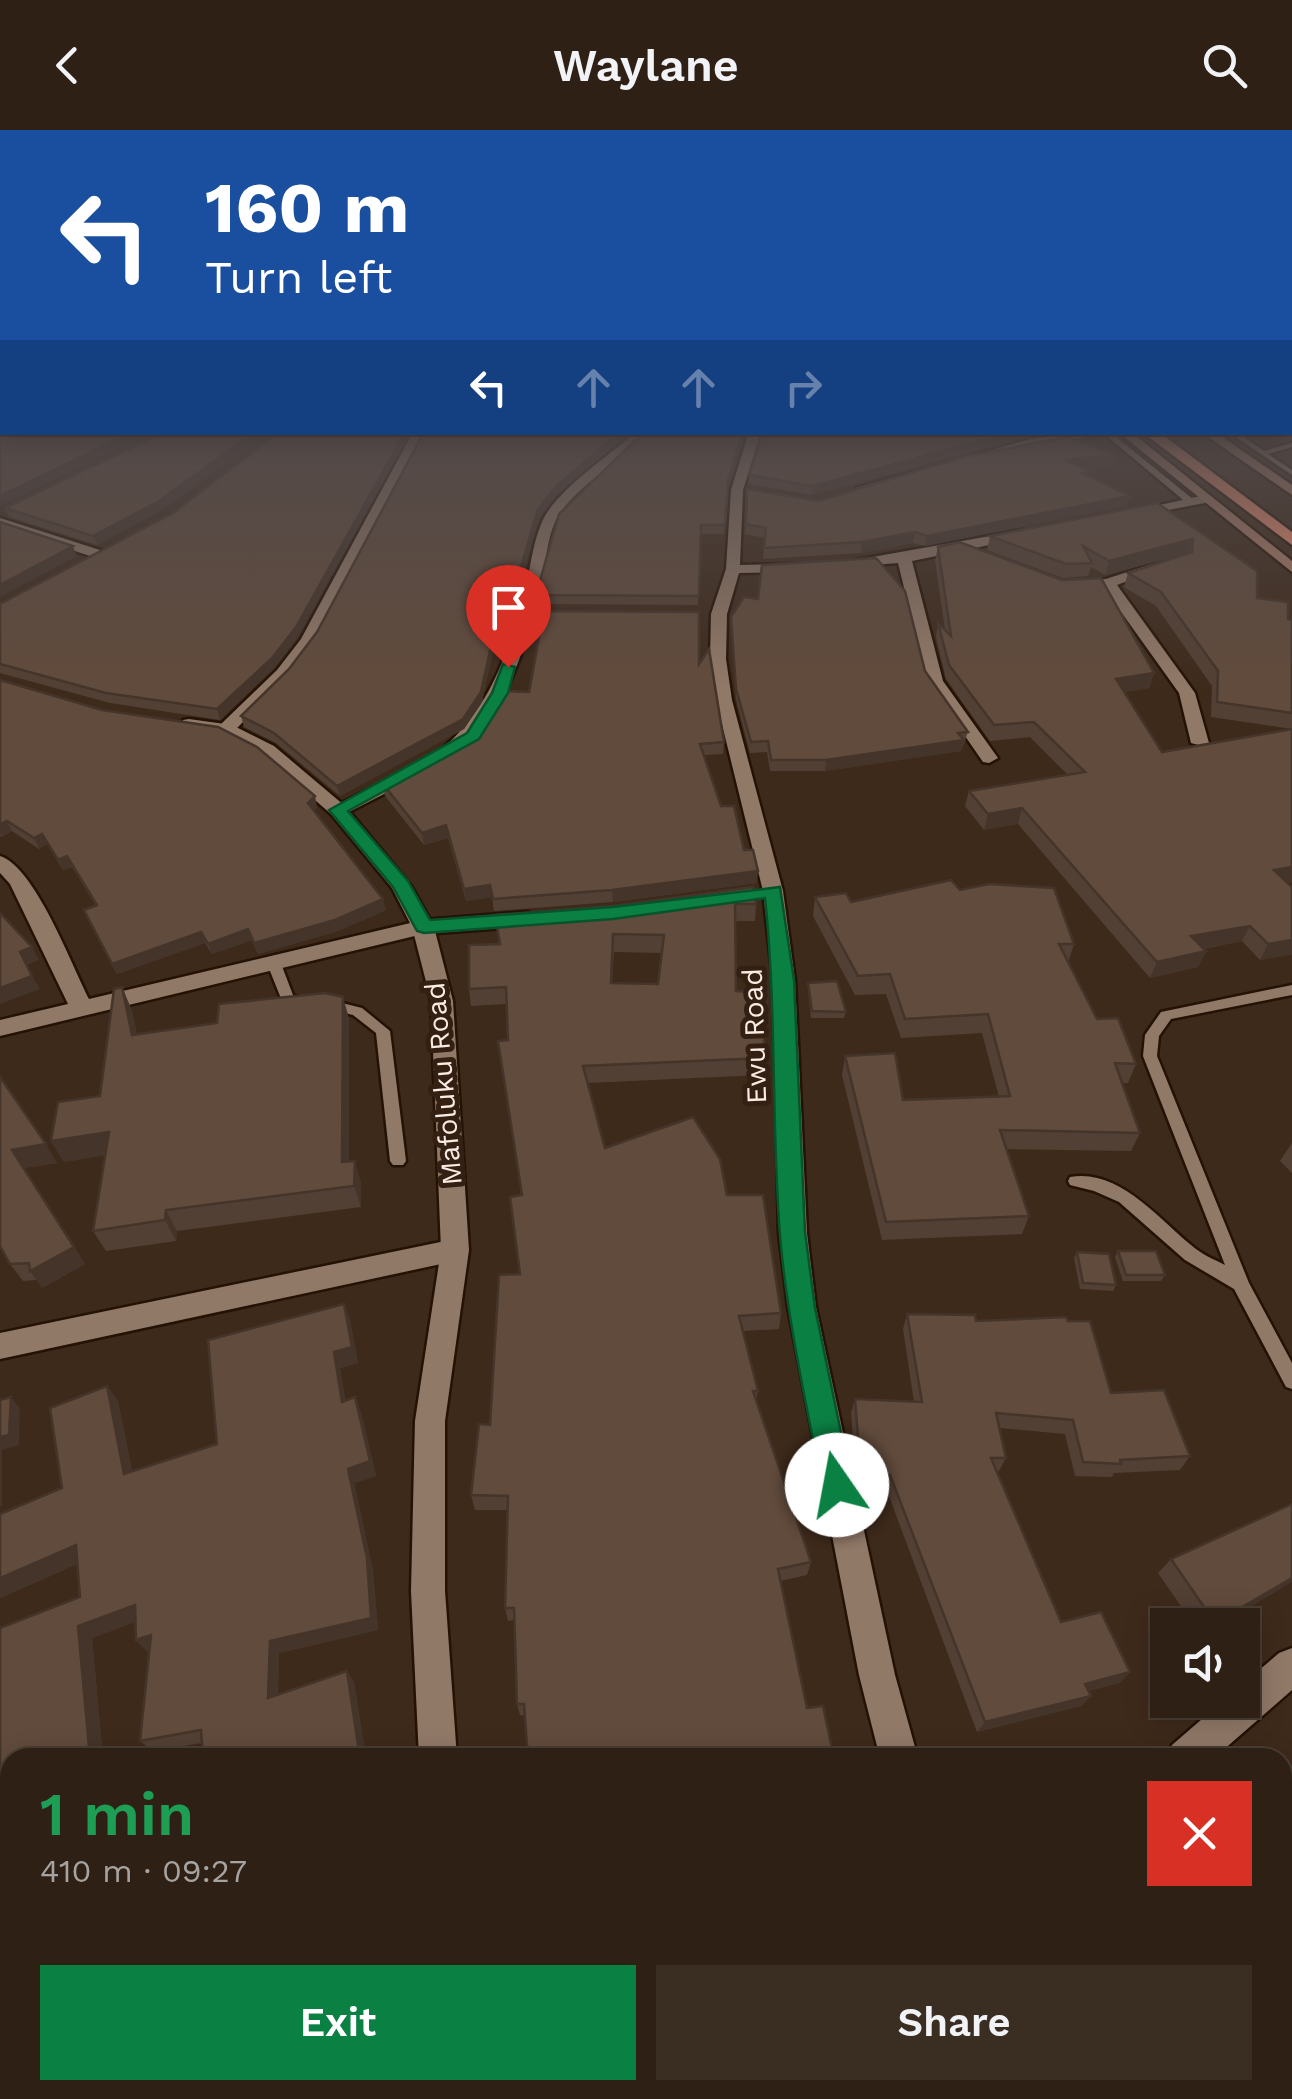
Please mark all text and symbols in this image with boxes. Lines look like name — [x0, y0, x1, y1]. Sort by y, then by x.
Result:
icon: back — [40, 38, 95, 93]
icon: search — [1197, 38, 1252, 93]
text: Waylane — [553, 39, 739, 92]
text: 160 m — [205, 167, 409, 249]
icon: left — [40, 170, 170, 300]
text: Turn left — [205, 251, 392, 304]
icon: left — [461, 360, 516, 415]
icon: ahead — [566, 360, 621, 415]
icon: ahead — [671, 360, 726, 415]
icon: right — [776, 360, 831, 415]
pin — [466, 565, 551, 668]
icon: arrive — [481, 580, 536, 635]
street label: Ewu Road — [736, 968, 773, 1104]
street label: Mafoluku Road — [418, 981, 469, 1187]
position arrow — [785, 1433, 889, 1537]
map controls — [1150, 1608, 1260, 1718]
button: sound — [1150, 1608, 1260, 1718]
text: 1 min — [40, 1779, 194, 1850]
button: close — [1147, 1781, 1252, 1886]
text: 410 m · 09:27 — [40, 1852, 247, 1890]
button: Exit — [40, 1965, 636, 2080]
button: Share — [656, 1965, 1252, 2080]

